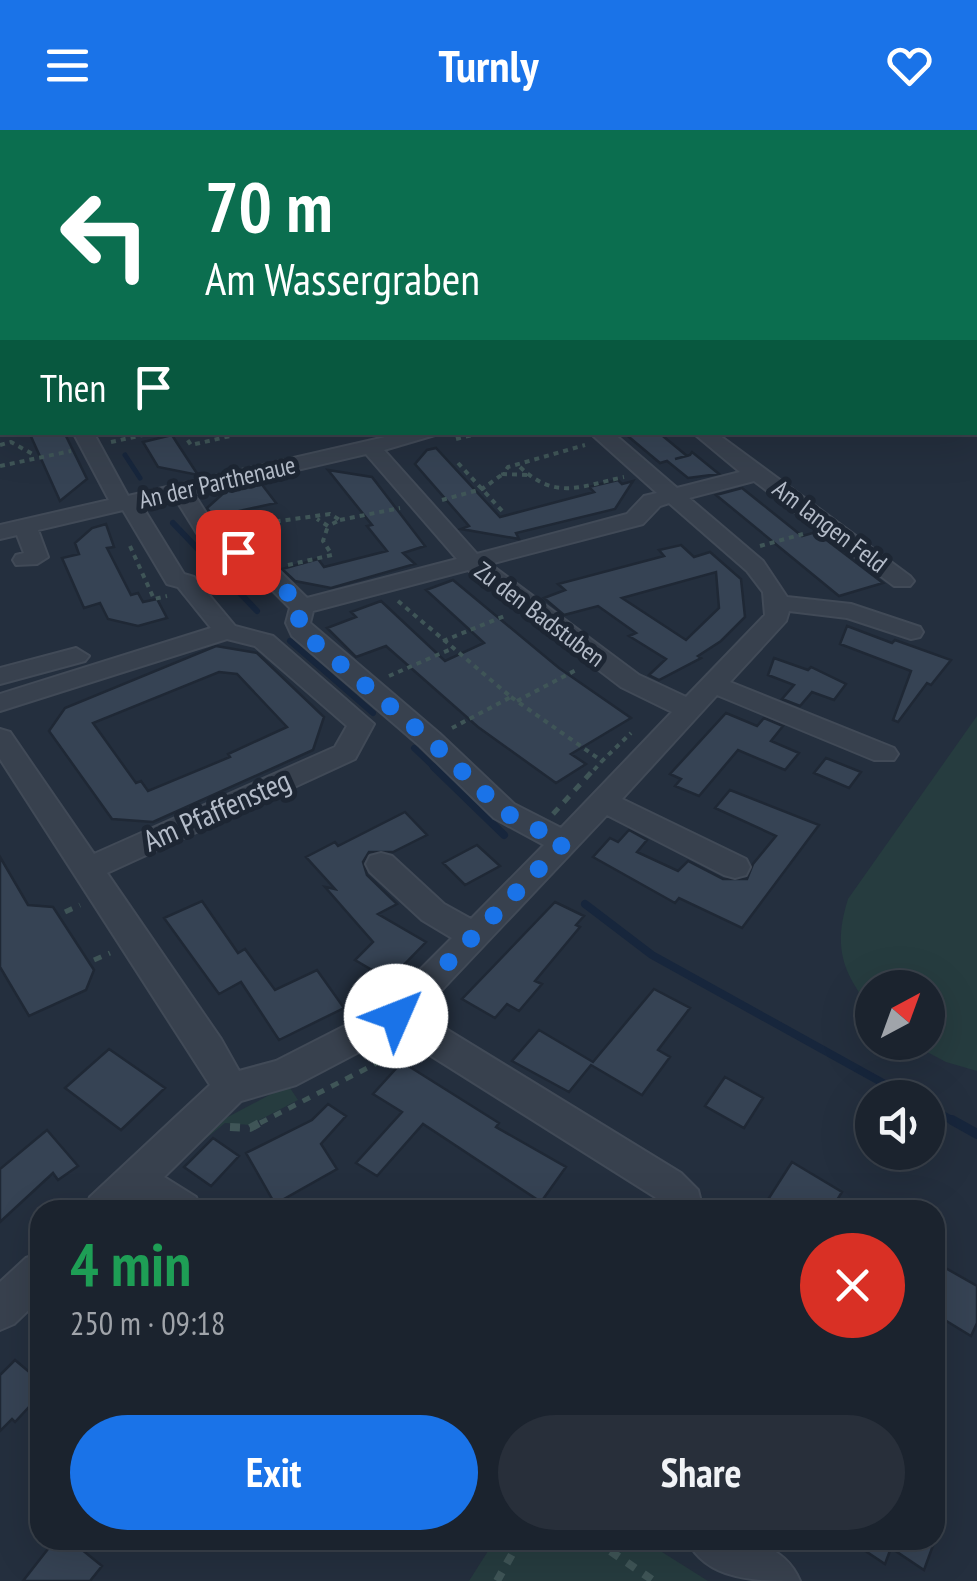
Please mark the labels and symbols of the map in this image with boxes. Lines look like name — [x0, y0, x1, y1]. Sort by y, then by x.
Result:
street label: An der Parthenaue — [136, 448, 298, 516]
street label: Am langen Feld — [767, 473, 893, 579]
pin — [196, 510, 281, 595]
street label: Zu den Badstuben — [468, 555, 612, 673]
street label: Am Pfaffensteg — [137, 760, 296, 859]
position arrow — [344, 964, 448, 1068]
north arrow — [855, 970, 945, 1060]

